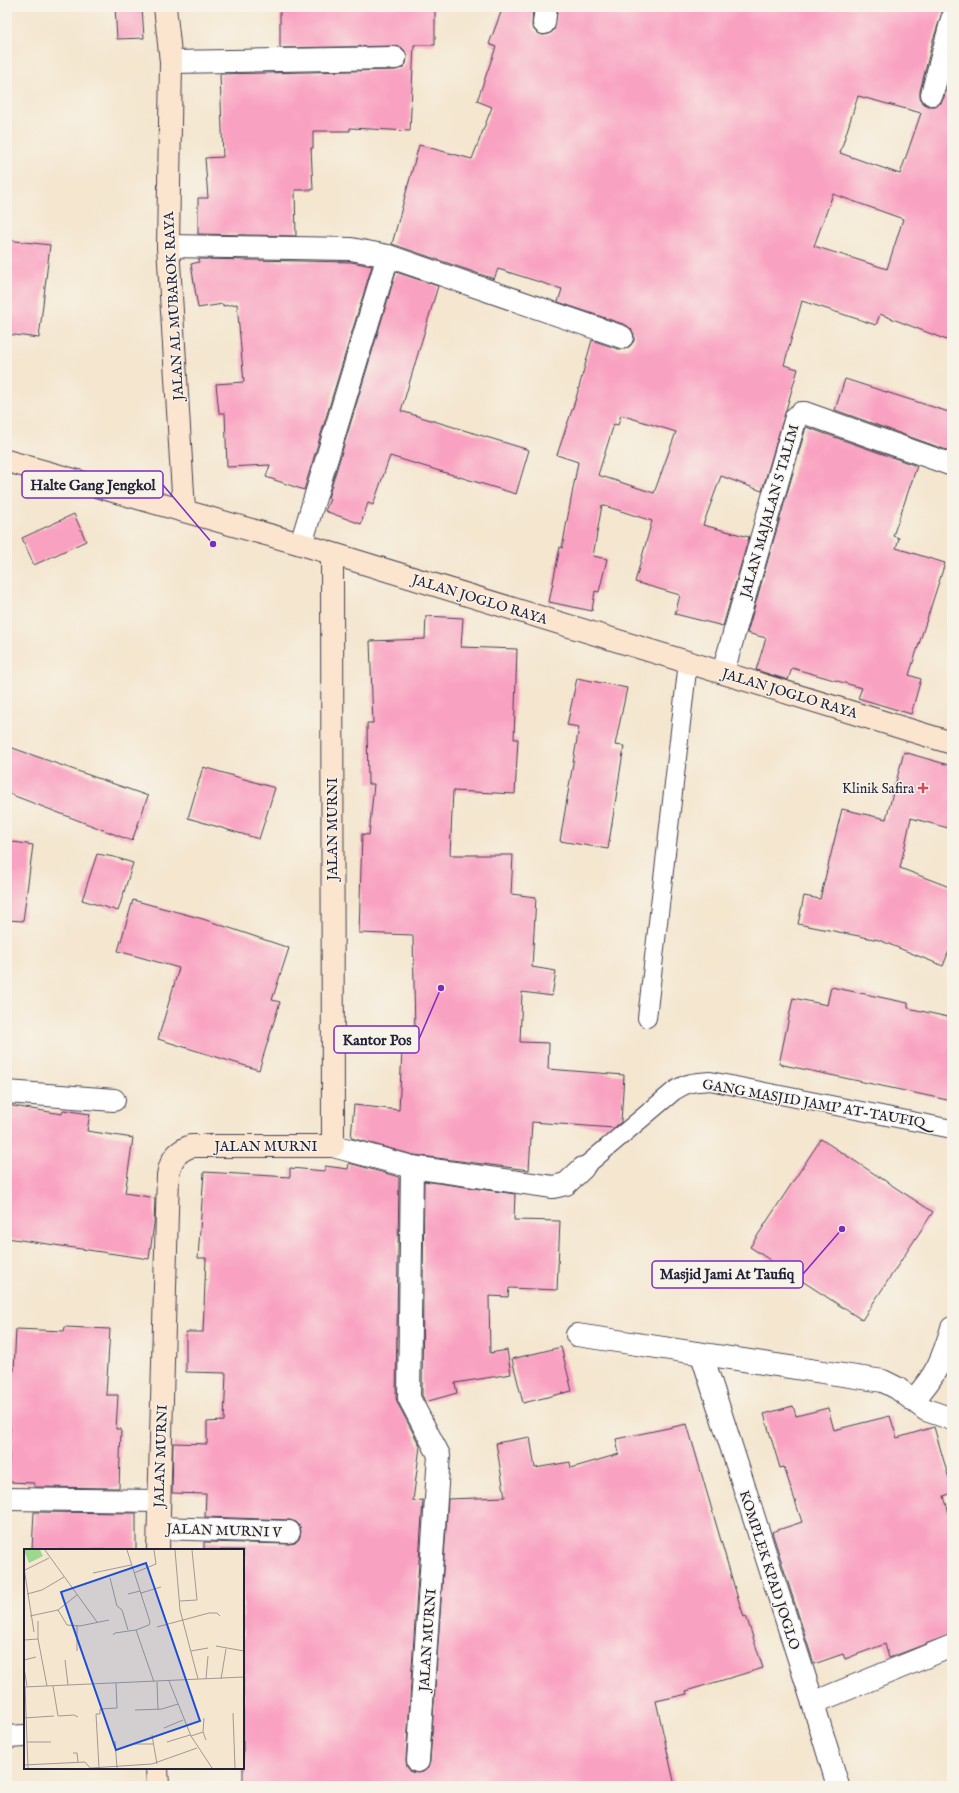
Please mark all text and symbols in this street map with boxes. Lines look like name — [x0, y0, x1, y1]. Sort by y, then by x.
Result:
street label: JALAN AL MUBAROK RAYA — [160, 211, 188, 403]
street label: JALAN MAJALAN S TALIM — [736, 422, 803, 602]
callout: Halte Gang Jengkol — [22, 471, 163, 498]
text: Halte Gang Jengkol — [30, 476, 157, 495]
street label: JALAN JOGLO RAYA — [408, 570, 550, 629]
street label: JALAN JOGLO RAYA — [718, 664, 860, 723]
street label: JALAN MURNI — [324, 777, 342, 883]
place label: Klinik Safira — [842, 780, 915, 798]
marker: Klinik Safira — [917, 782, 929, 794]
callout: Kantor Pos — [334, 1026, 419, 1053]
text: Kantor Pos — [343, 1031, 412, 1050]
street label: GANG MASJID JAMI' AT-TAUFIQ — [701, 1076, 937, 1134]
street label: JALAN MURNI — [212, 1138, 318, 1156]
callout: Masjid Jami At Taufiq — [652, 1261, 803, 1288]
text: Masjid Jami At Taufiq — [660, 1265, 795, 1284]
street label: JALAN MURNI — [150, 1404, 172, 1510]
street label: KOMPLEK KPAD JOGLO — [735, 1488, 804, 1653]
street label: JALAN MURNI V — [164, 1520, 283, 1542]
inset map — [24, 1549, 244, 1769]
street label: JALAN MURNI — [415, 1588, 441, 1694]

